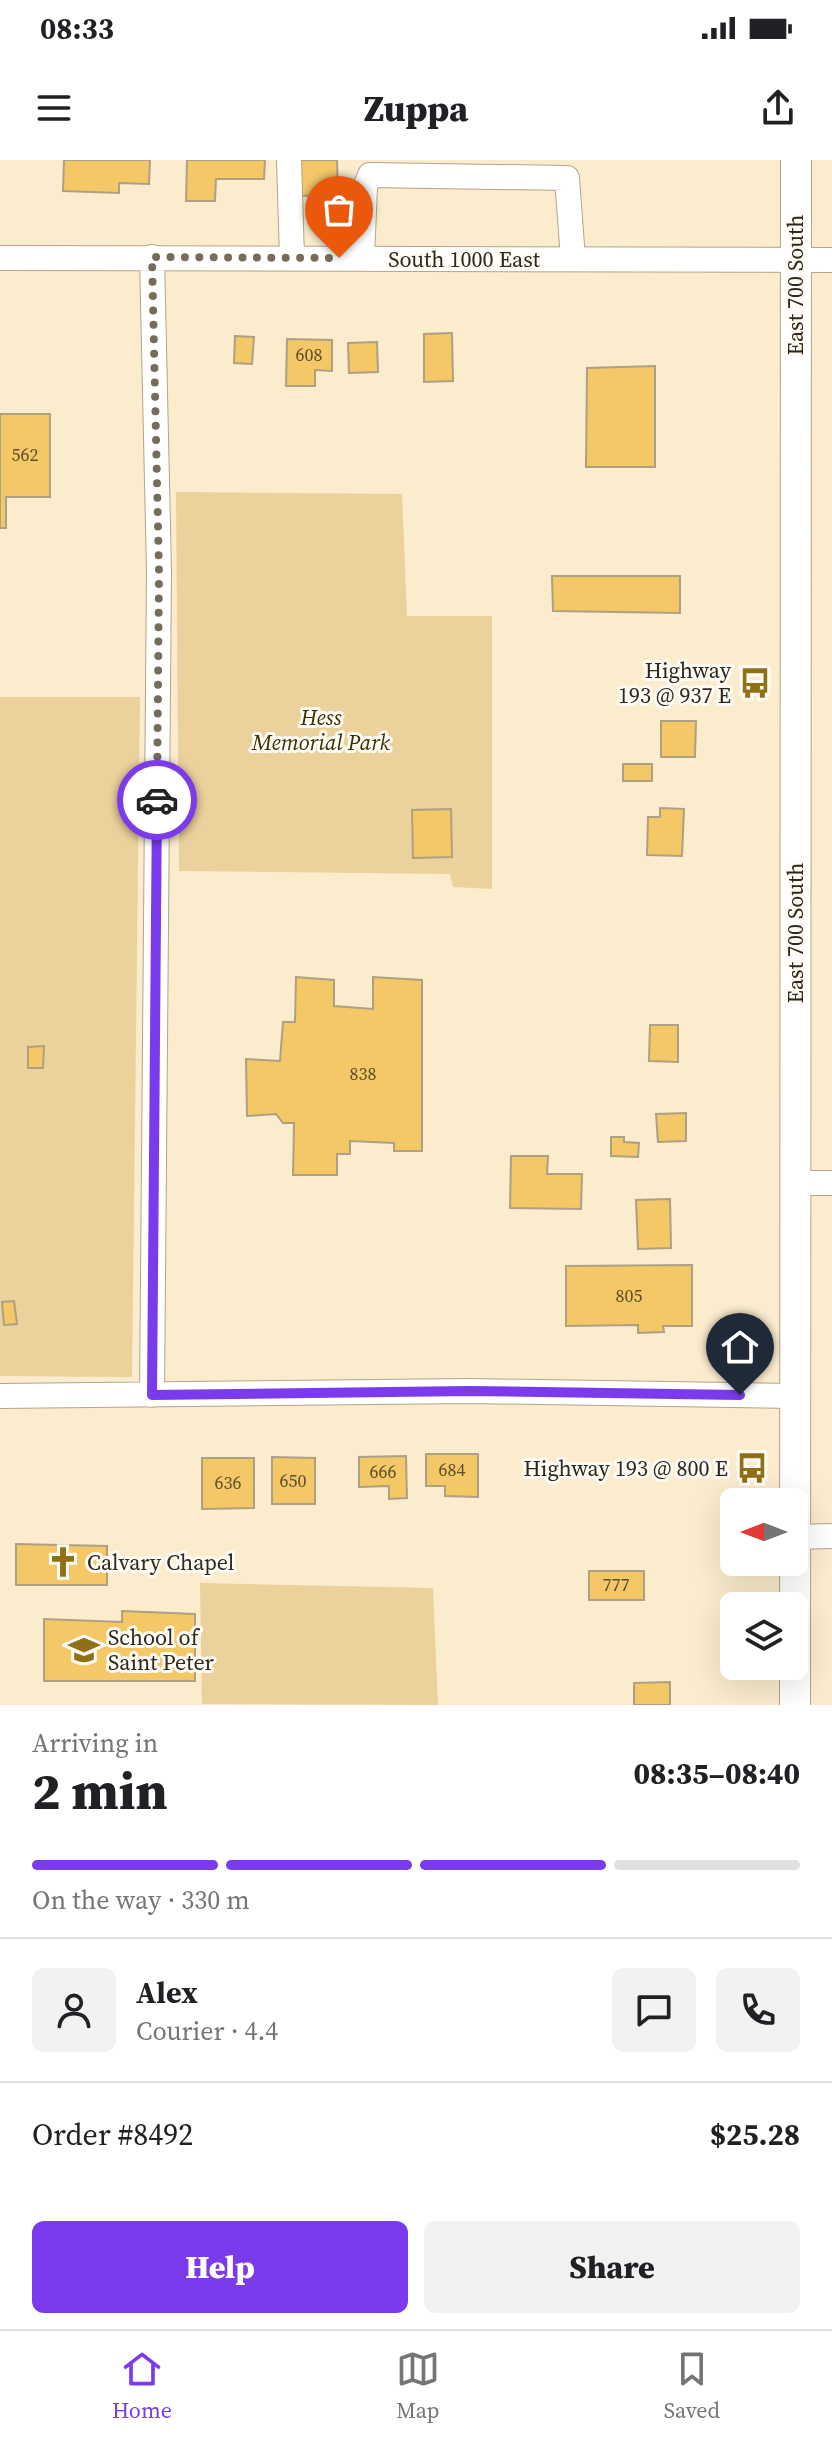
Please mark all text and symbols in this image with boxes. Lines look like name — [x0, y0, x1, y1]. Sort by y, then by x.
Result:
text: 08:33 — [40, 8, 114, 49]
text: Zuppa — [364, 84, 468, 133]
icon: menu — [32, 86, 76, 130]
icon: share — [756, 86, 800, 130]
pin — [305, 176, 373, 258]
icon: bag — [317, 188, 361, 232]
street label: East 700 South — [780, 215, 810, 355]
street label: South 1000 East — [388, 244, 541, 274]
house number: 608 — [296, 342, 323, 367]
house number: 562 — [12, 442, 39, 467]
place label: Highway 193 @ 937 E — [618, 655, 732, 710]
bus stop icon: Highway 193 @ 937 E — [738, 666, 772, 700]
park label: Hess Memorial Park — [251, 702, 391, 757]
courier — [117, 760, 197, 840]
icon: car — [135, 778, 179, 822]
street label: East 700 South — [780, 863, 810, 1003]
house number: 838 — [350, 1061, 377, 1086]
house number: 805 — [616, 1283, 643, 1308]
pin — [706, 1313, 774, 1395]
icon: home — [718, 1325, 762, 1369]
bus stop icon: Highway 193 @ 800 E — [735, 1451, 769, 1485]
place label: Highway 193 @ 800 E — [524, 1453, 728, 1483]
house number: 684 — [439, 1457, 466, 1482]
house number: 666 — [370, 1459, 397, 1484]
house number: 650 — [280, 1468, 307, 1493]
house number: 636 — [215, 1470, 242, 1495]
north arrow — [720, 1488, 808, 1576]
map controls — [720, 1488, 808, 1680]
church icon: Calvary Chapel — [46, 1545, 80, 1579]
place label: Calvary Chapel — [87, 1547, 234, 1577]
house number: 777 — [603, 1572, 630, 1597]
button: layers — [720, 1592, 808, 1680]
place label: School of Saint Peter — [108, 1622, 215, 1677]
school or university icon: School of Saint Peter — [67, 1633, 101, 1667]
text: Arriving in — [32, 1725, 158, 1761]
text: 08:35–08:40 — [633, 1753, 800, 1794]
text: 2 min — [32, 1755, 168, 1826]
text: On the way · 330 m — [32, 1882, 250, 1918]
button: person — [32, 1968, 116, 2052]
button: chat — [612, 1968, 696, 2052]
button: phone — [716, 1968, 800, 2052]
text: Alex — [136, 1972, 198, 2013]
text: Courier · 4.4 — [136, 2013, 278, 2049]
text: Order #8492 — [32, 2114, 193, 2155]
text: $25.28 — [710, 2114, 800, 2155]
button: Help — [32, 2221, 408, 2313]
button: Share — [424, 2221, 800, 2313]
tab: Home — [112, 2347, 172, 2425]
tab: Map — [396, 2347, 440, 2425]
tab: Saved — [664, 2347, 720, 2425]

